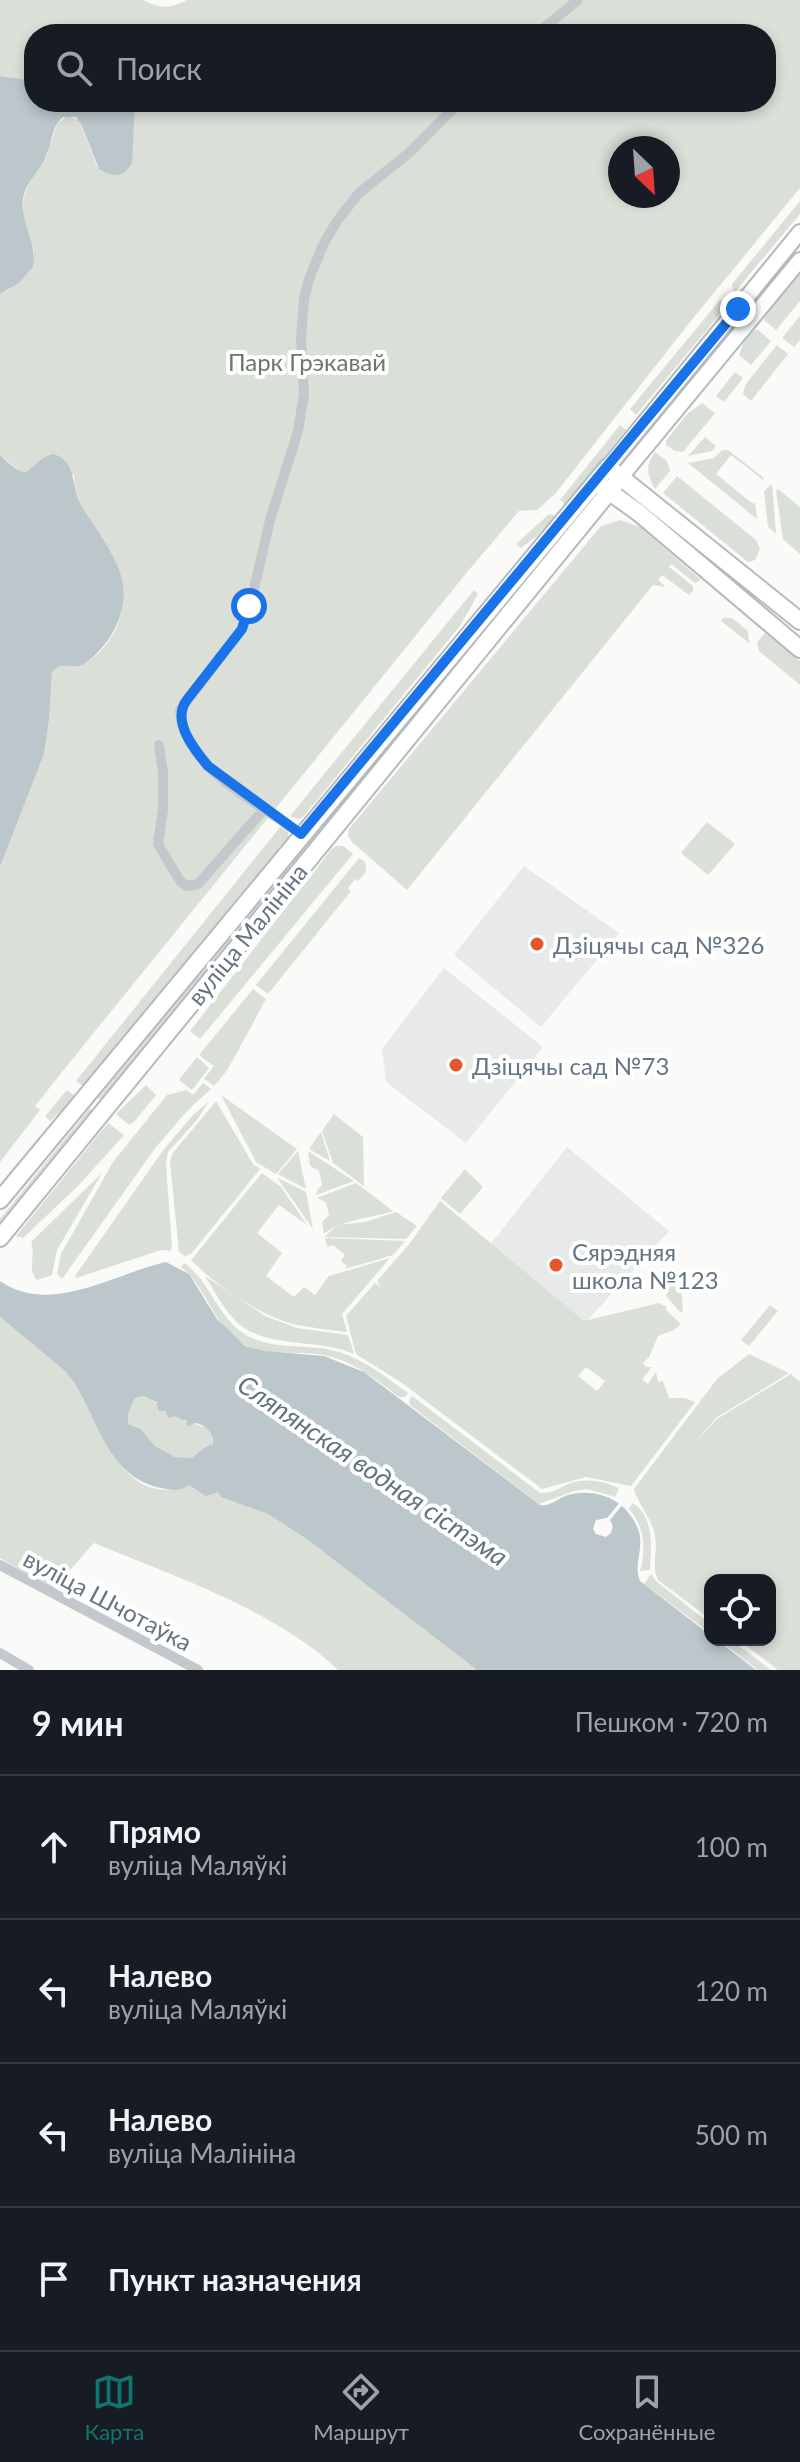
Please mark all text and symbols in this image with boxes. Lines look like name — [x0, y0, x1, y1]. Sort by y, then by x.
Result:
search box — [24, 24, 776, 112]
icon: search — [52, 46, 96, 90]
text: Поиск — [116, 50, 202, 86]
north arrow — [608, 136, 680, 208]
route end — [720, 291, 756, 327]
park label: Парк Грэкавай — [228, 347, 386, 376]
route start — [231, 588, 267, 624]
street label: вуліца Малініна — [181, 857, 313, 1011]
place label: Дзіцячы сад №326 — [553, 930, 764, 959]
marker: Дзіцячы сад №326 — [528, 935, 546, 953]
place label: Дзіцячы сад №73 — [472, 1051, 669, 1080]
marker: Дзіцячы сад №73 — [447, 1056, 465, 1074]
place label: Сярэдняя школа №123 — [572, 1237, 719, 1294]
marker: Сярэдняя школа №123 — [547, 1256, 565, 1274]
water label: Сляпянская водная сістэма — [232, 1368, 514, 1572]
street label: вуліца Шчотаўка — [19, 1543, 197, 1657]
map controls — [704, 1574, 776, 1646]
button: locate — [704, 1574, 776, 1646]
text: 9 мин — [32, 1702, 124, 1743]
text: Пешком · 720 m — [575, 1706, 768, 1738]
text: Прямо — [108, 1813, 201, 1849]
icon: ahead — [32, 1825, 76, 1869]
text: 100 m — [695, 1831, 768, 1863]
text: вуліца Маляўкі — [108, 1849, 287, 1881]
text: Налево — [108, 1957, 212, 1993]
icon: left — [32, 1969, 76, 2013]
text: 120 m — [695, 1975, 768, 2007]
text: вуліца Маляўкі — [108, 1993, 287, 2025]
text: Налево — [108, 2101, 212, 2137]
icon: left — [32, 2113, 76, 2157]
text: 500 m — [695, 2119, 768, 2151]
text: вуліца Малініна — [108, 2137, 296, 2169]
icon: arrive — [32, 2257, 76, 2301]
text: Пункт назначения — [108, 2261, 362, 2297]
tab: Карта — [85, 2370, 144, 2445]
tab: Маршрут — [313, 2370, 409, 2445]
tab: Сохранённые — [578, 2370, 715, 2445]

